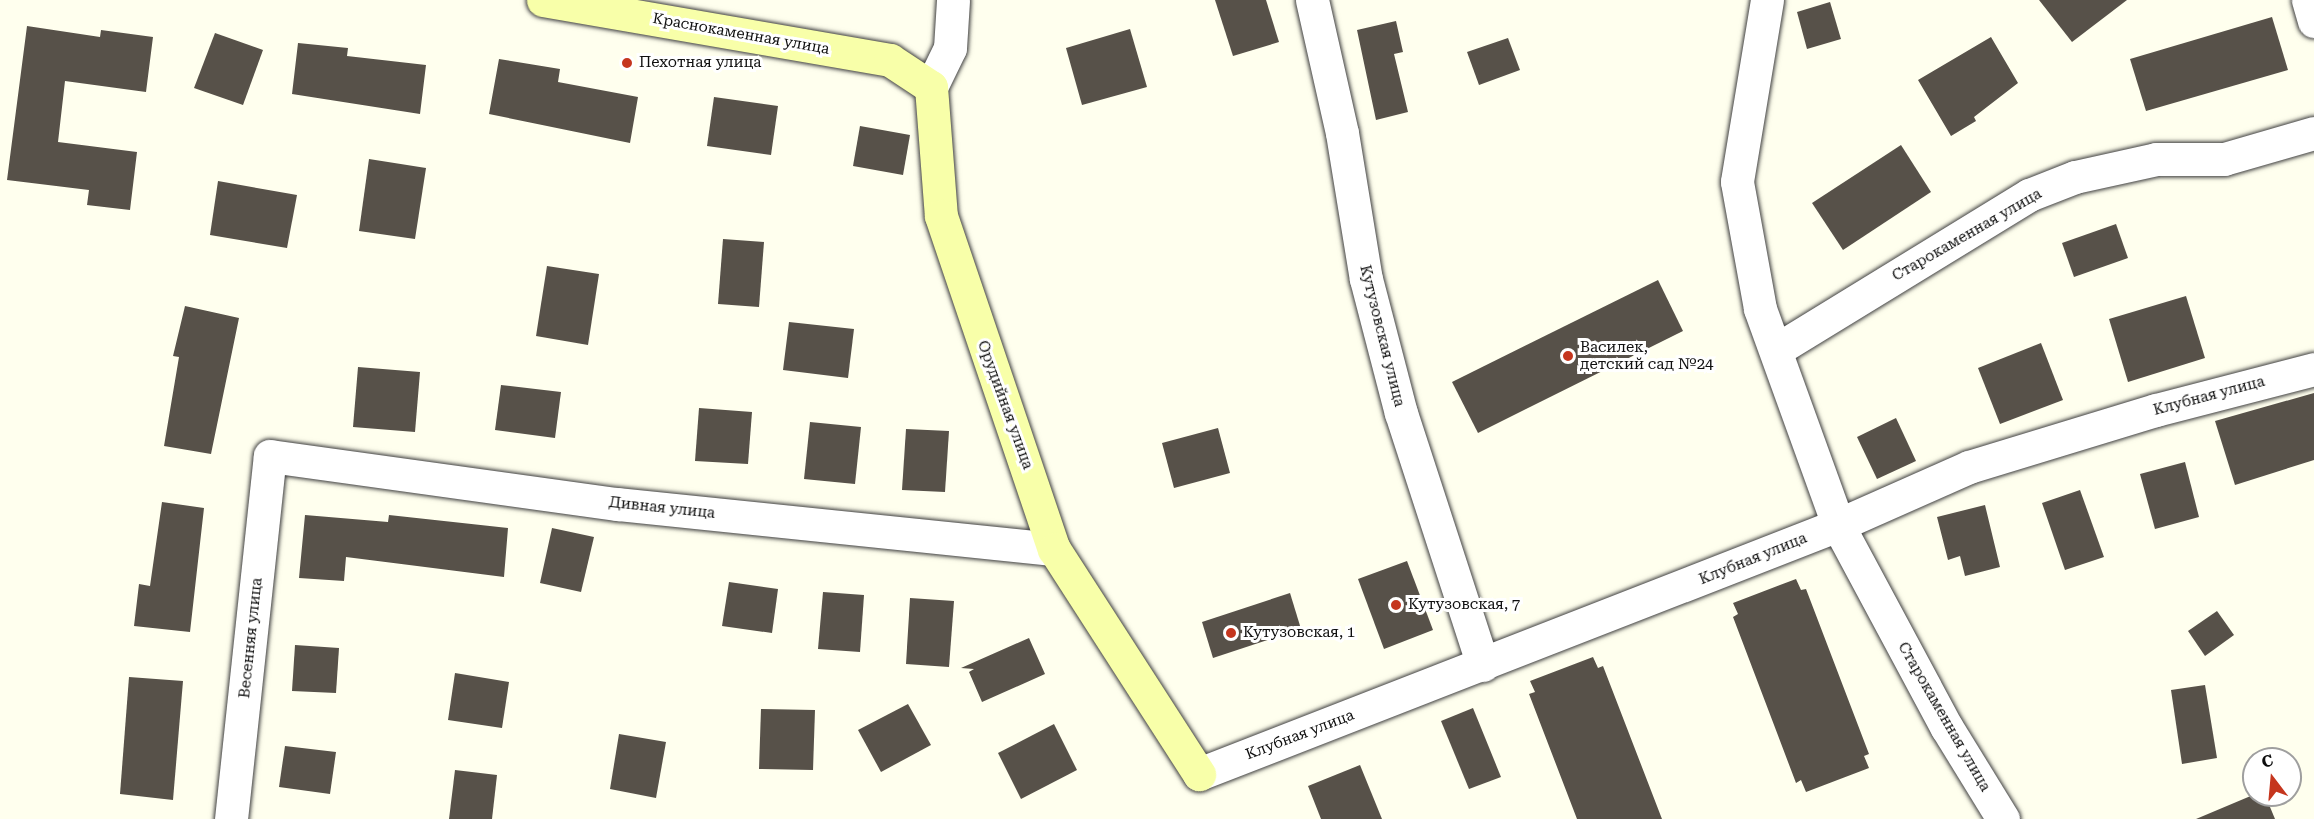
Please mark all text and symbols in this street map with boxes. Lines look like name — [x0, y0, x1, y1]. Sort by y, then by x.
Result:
street label: Краснокаменная улица — [651, 10, 831, 58]
place label: Пехотная улица — [639, 54, 761, 72]
marker: Пехотная улица — [620, 56, 634, 70]
street label: Старокаменная улица — [1889, 185, 2045, 285]
street label: Кутузовская улица — [1356, 263, 1408, 409]
street label: Орудийная улица — [973, 338, 1037, 472]
place label: Василек, детский сад №24 — [1580, 338, 1713, 373]
marker: Василек, детский сад №24 — [1561, 349, 1575, 363]
street label: Клубная улица — [2151, 372, 2267, 420]
street label: Дивная улица — [608, 493, 716, 523]
street label: Клубная улица — [1697, 529, 1809, 589]
street label: Весенняя улица — [236, 577, 266, 699]
place label: Кутузовская, 7 — [1408, 596, 1520, 614]
marker: Кутузовская, 7 — [1389, 598, 1403, 612]
place label: Кутузовская, 1 — [1243, 624, 1355, 642]
marker: Кутузовская, 1 — [1224, 626, 1238, 640]
street label: Старокаменная улица — [1894, 639, 1994, 795]
street label: Клубная улица — [1243, 706, 1357, 764]
north arrow — [2242, 747, 2302, 807]
text: С — [2259, 750, 2275, 772]

